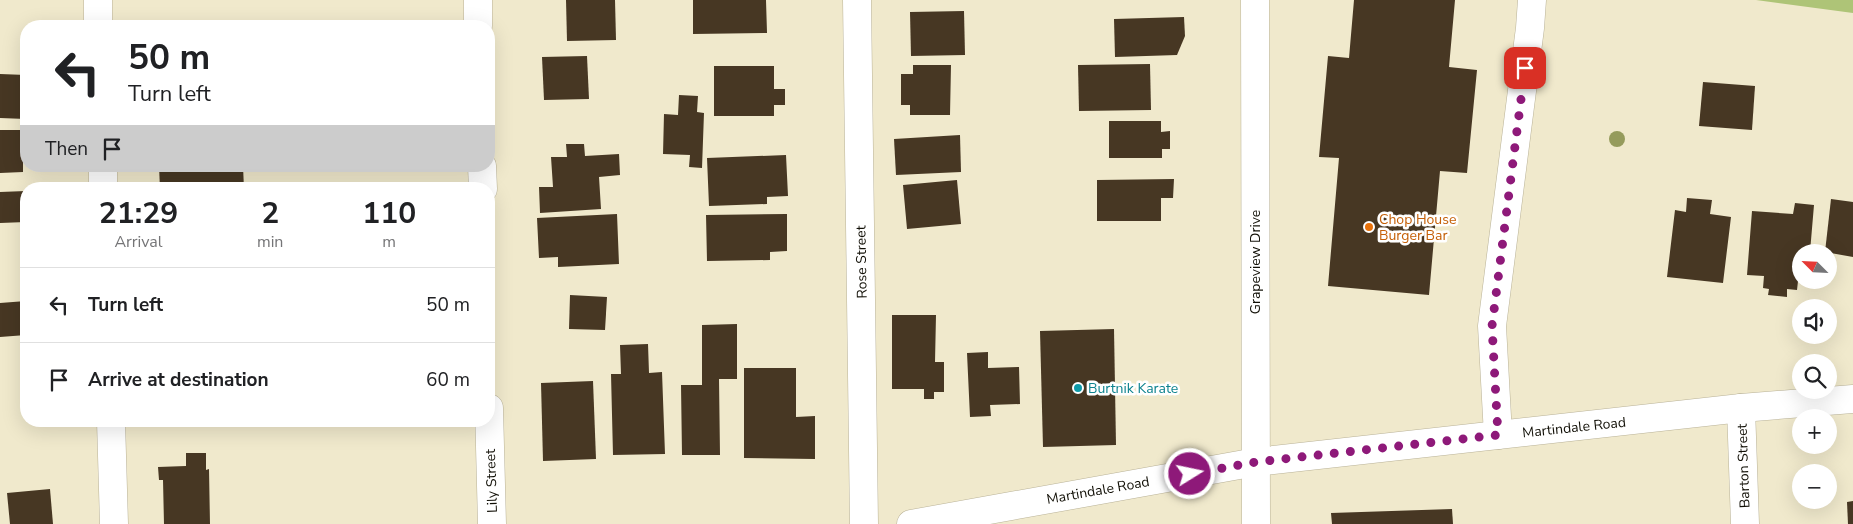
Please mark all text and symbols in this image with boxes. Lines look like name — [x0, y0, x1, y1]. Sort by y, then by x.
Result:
text: 50 m — [128, 34, 210, 81]
icon: left — [45, 40, 110, 105]
pin — [1504, 47, 1546, 89]
icon: arrive — [1511, 54, 1539, 82]
text: Turn left — [128, 79, 211, 109]
icon: arrive — [98, 135, 126, 163]
text: Then — [45, 136, 88, 162]
text: 21:29 — [99, 193, 178, 234]
text: 2 — [261, 193, 279, 234]
text: 110 — [362, 193, 416, 234]
street label: Grapeview Drive — [1246, 210, 1265, 314]
place label: Chop House Burger Bar — [1379, 210, 1456, 245]
marker: Chop House Burger Bar — [1363, 221, 1375, 233]
street label: Rose Street — [851, 225, 872, 299]
text: Arrival — [114, 231, 163, 253]
text: min — [257, 231, 283, 253]
text: m — [382, 231, 396, 253]
north arrow — [1792, 244, 1838, 289]
map controls — [1792, 244, 1837, 509]
icon: left — [45, 291, 73, 319]
text: Turn left — [88, 292, 163, 318]
text: 50 m — [426, 292, 470, 318]
button: sound — [1792, 299, 1837, 344]
button: search — [1792, 354, 1837, 399]
icon: arrive — [45, 366, 73, 394]
text: Arrive at destination — [88, 367, 269, 393]
text: 60 m — [426, 367, 470, 393]
place label: Burtnik Karate — [1088, 379, 1178, 398]
marker: Burtnik Karate — [1072, 382, 1084, 394]
button: + — [1792, 409, 1837, 454]
street label: Martindale Road — [1521, 413, 1627, 442]
street label: Barton Street — [1733, 423, 1754, 509]
position arrow — [1163, 447, 1215, 499]
street label: Lily Street — [481, 449, 502, 513]
button: − — [1792, 464, 1837, 509]
street label: Martindale Road — [1045, 472, 1151, 509]

